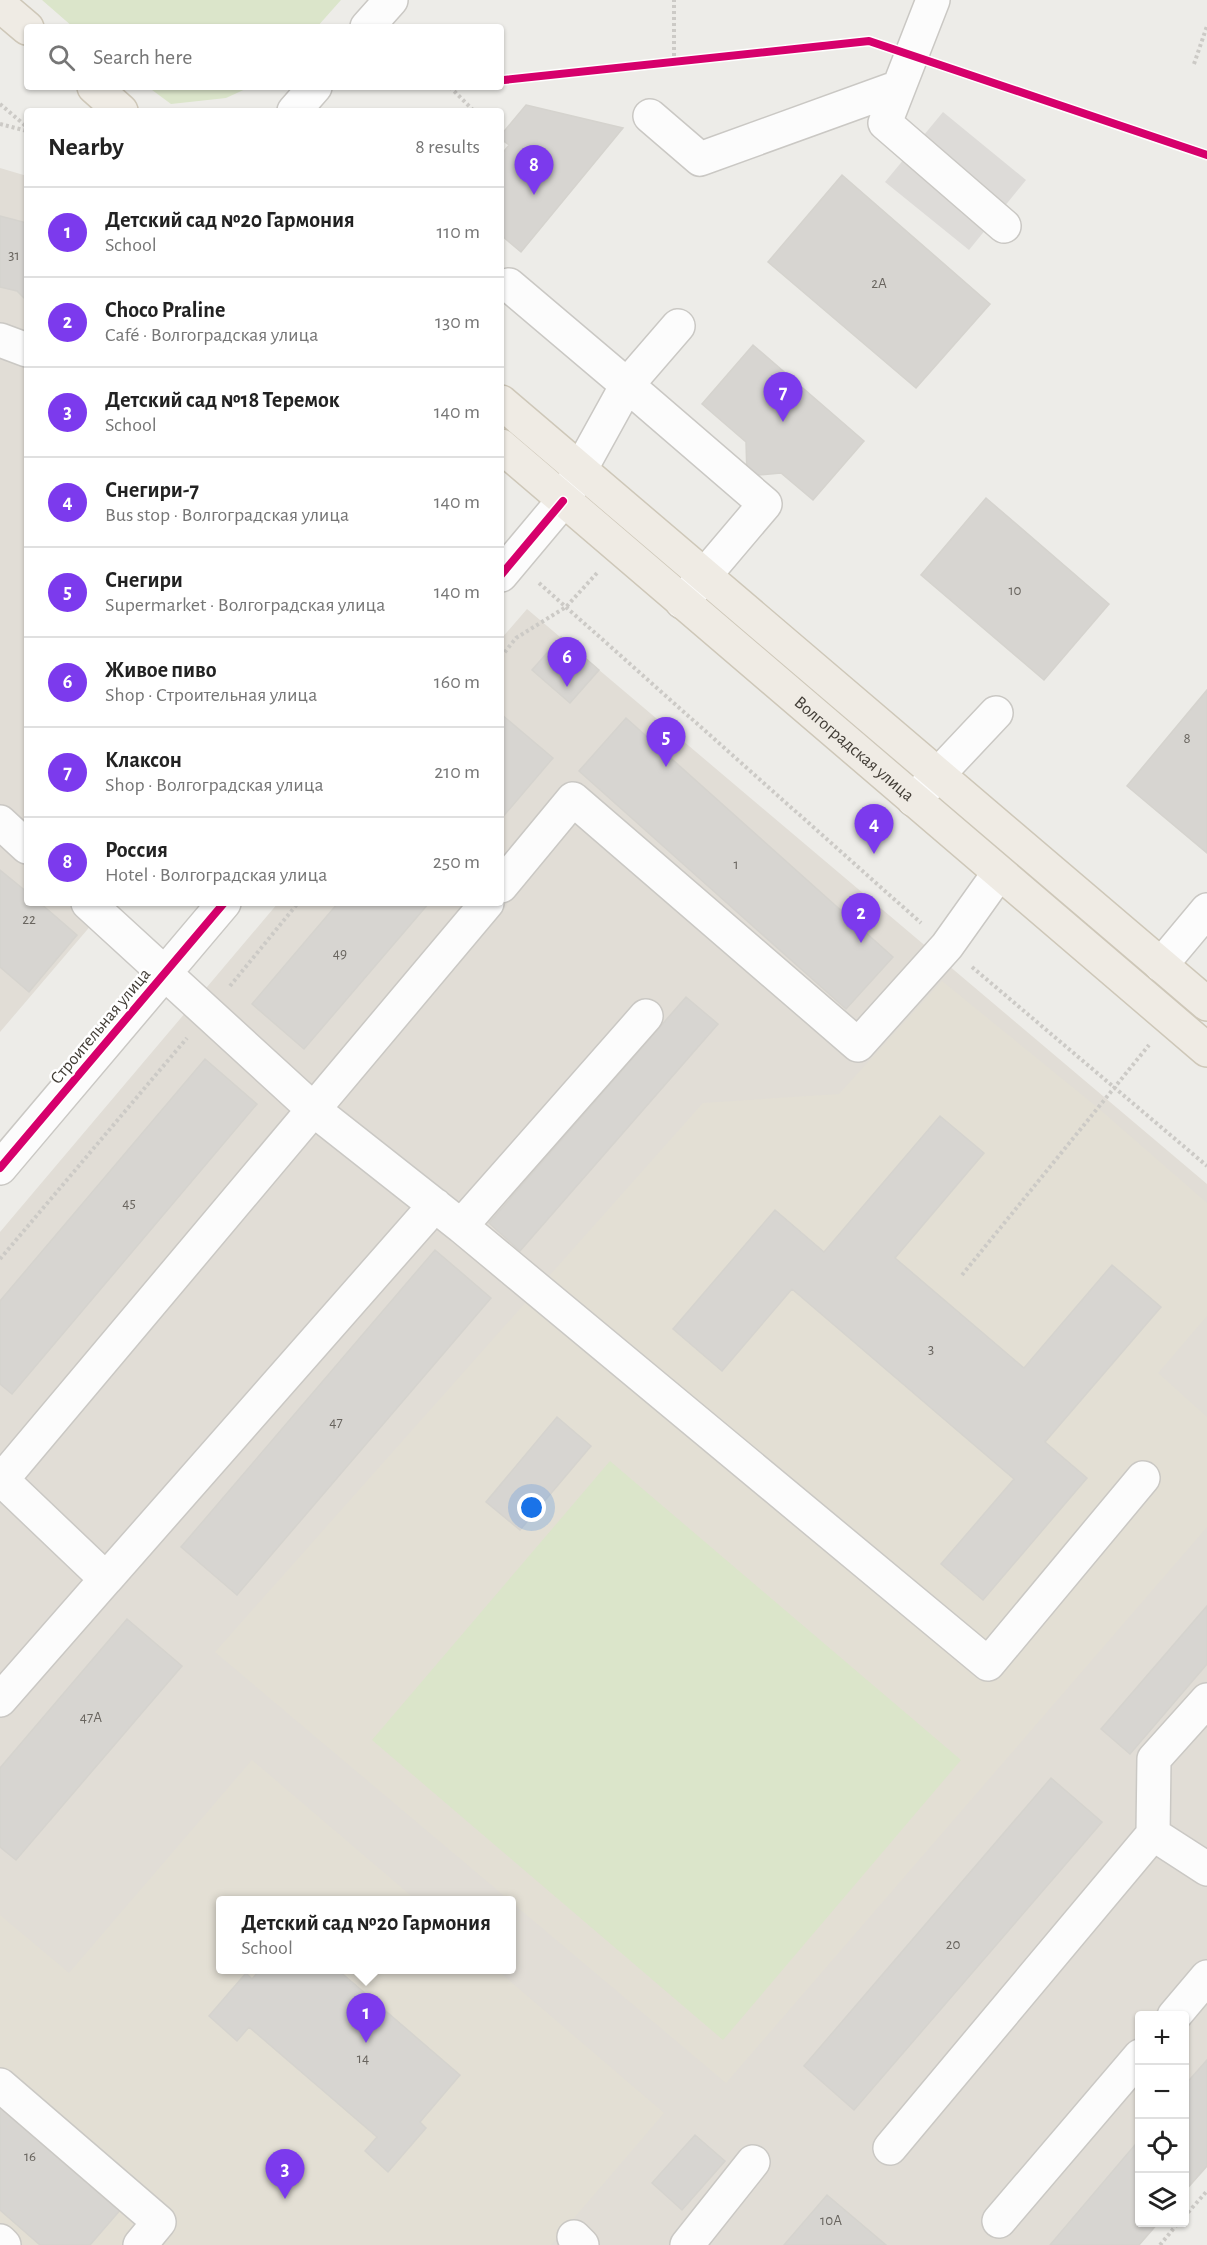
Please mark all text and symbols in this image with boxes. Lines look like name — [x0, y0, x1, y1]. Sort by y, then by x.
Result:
search box — [24, 24, 504, 90]
icon: search — [45, 41, 78, 74]
text: Search here — [93, 46, 192, 68]
text: Nearby — [48, 134, 124, 160]
text: 8 results — [415, 137, 480, 157]
pin: 8 — [514, 146, 554, 195]
text: Детский сад №20 Гармония — [105, 209, 355, 231]
text: 1 — [64, 222, 71, 242]
text: 110 m — [436, 222, 480, 242]
text: School — [105, 235, 157, 255]
house number: 31 — [8, 248, 20, 263]
house number: 2А — [871, 276, 887, 291]
text: Choco Praline — [105, 299, 225, 321]
text: 2 — [63, 312, 72, 332]
text: 130 m — [435, 312, 480, 332]
text: Café · Волгоградская улица — [105, 325, 318, 345]
pin: 7 — [764, 372, 802, 422]
text: Детский сад №18 Теремок — [105, 389, 340, 411]
text: 3 — [63, 402, 72, 422]
text: 140 m — [434, 402, 480, 422]
text: School — [105, 415, 157, 435]
text: Снегири-7 — [105, 479, 199, 501]
text: 4 — [62, 492, 73, 512]
text: 140 m — [434, 492, 480, 512]
text: Bus stop · Волгоградская улица — [105, 505, 349, 525]
text: Снегири — [105, 569, 183, 591]
text: 5 — [63, 582, 72, 602]
text: 140 m — [434, 582, 480, 602]
house number: 10 — [1008, 583, 1022, 598]
text: Supermarket · Волгоградская улица — [105, 595, 385, 615]
pin: 6 — [548, 638, 586, 687]
text: Живое пиво — [105, 659, 217, 681]
text: 6 — [63, 672, 72, 692]
text: 160 m — [434, 672, 480, 692]
text: Shop · Строительная улица — [105, 685, 317, 705]
street label: Волгоградская улица — [790, 693, 917, 805]
pin: 5 — [646, 718, 686, 767]
house number: 8 — [1183, 731, 1191, 746]
text: Клаксон — [105, 749, 182, 771]
text: 7 — [63, 762, 72, 782]
text: 210 m — [434, 762, 480, 782]
text: Shop · Волгоградская улица — [105, 775, 324, 795]
pin: 4 — [854, 804, 894, 854]
text: Россия — [105, 839, 168, 861]
text: 8 — [63, 852, 72, 872]
text: 250 m — [433, 852, 480, 872]
house number: 1 — [733, 857, 739, 872]
text: Hotel · Волгоградская улица — [105, 865, 327, 885]
pin: 2 — [842, 894, 880, 943]
house number: 22 — [22, 912, 36, 927]
house number: 49 — [333, 946, 347, 961]
street label: Строительная улица — [47, 965, 154, 1088]
house number: 45 — [122, 1196, 136, 1211]
house number: 3 — [928, 1342, 934, 1357]
house number: 47 — [329, 1415, 343, 1430]
your location — [517, 1493, 546, 1522]
house number: 47А — [80, 1710, 102, 1725]
popup — [216, 1896, 516, 1974]
text: Детский сад №20 Гармония — [241, 1912, 491, 1934]
house number: 20 — [946, 1937, 960, 1952]
text: School — [241, 1938, 293, 1958]
pin: 1 — [346, 1994, 386, 2043]
map controls — [1135, 2011, 1189, 2227]
button: + — [1135, 2011, 1189, 2065]
house number: 14 — [357, 2051, 369, 2066]
button: − — [1135, 2065, 1189, 2119]
button: locate — [1135, 2119, 1189, 2173]
house number: 16 — [24, 2149, 36, 2164]
pin: 3 — [266, 2150, 304, 2199]
button: layers — [1135, 2173, 1189, 2227]
house number: 10А — [820, 2213, 842, 2228]

